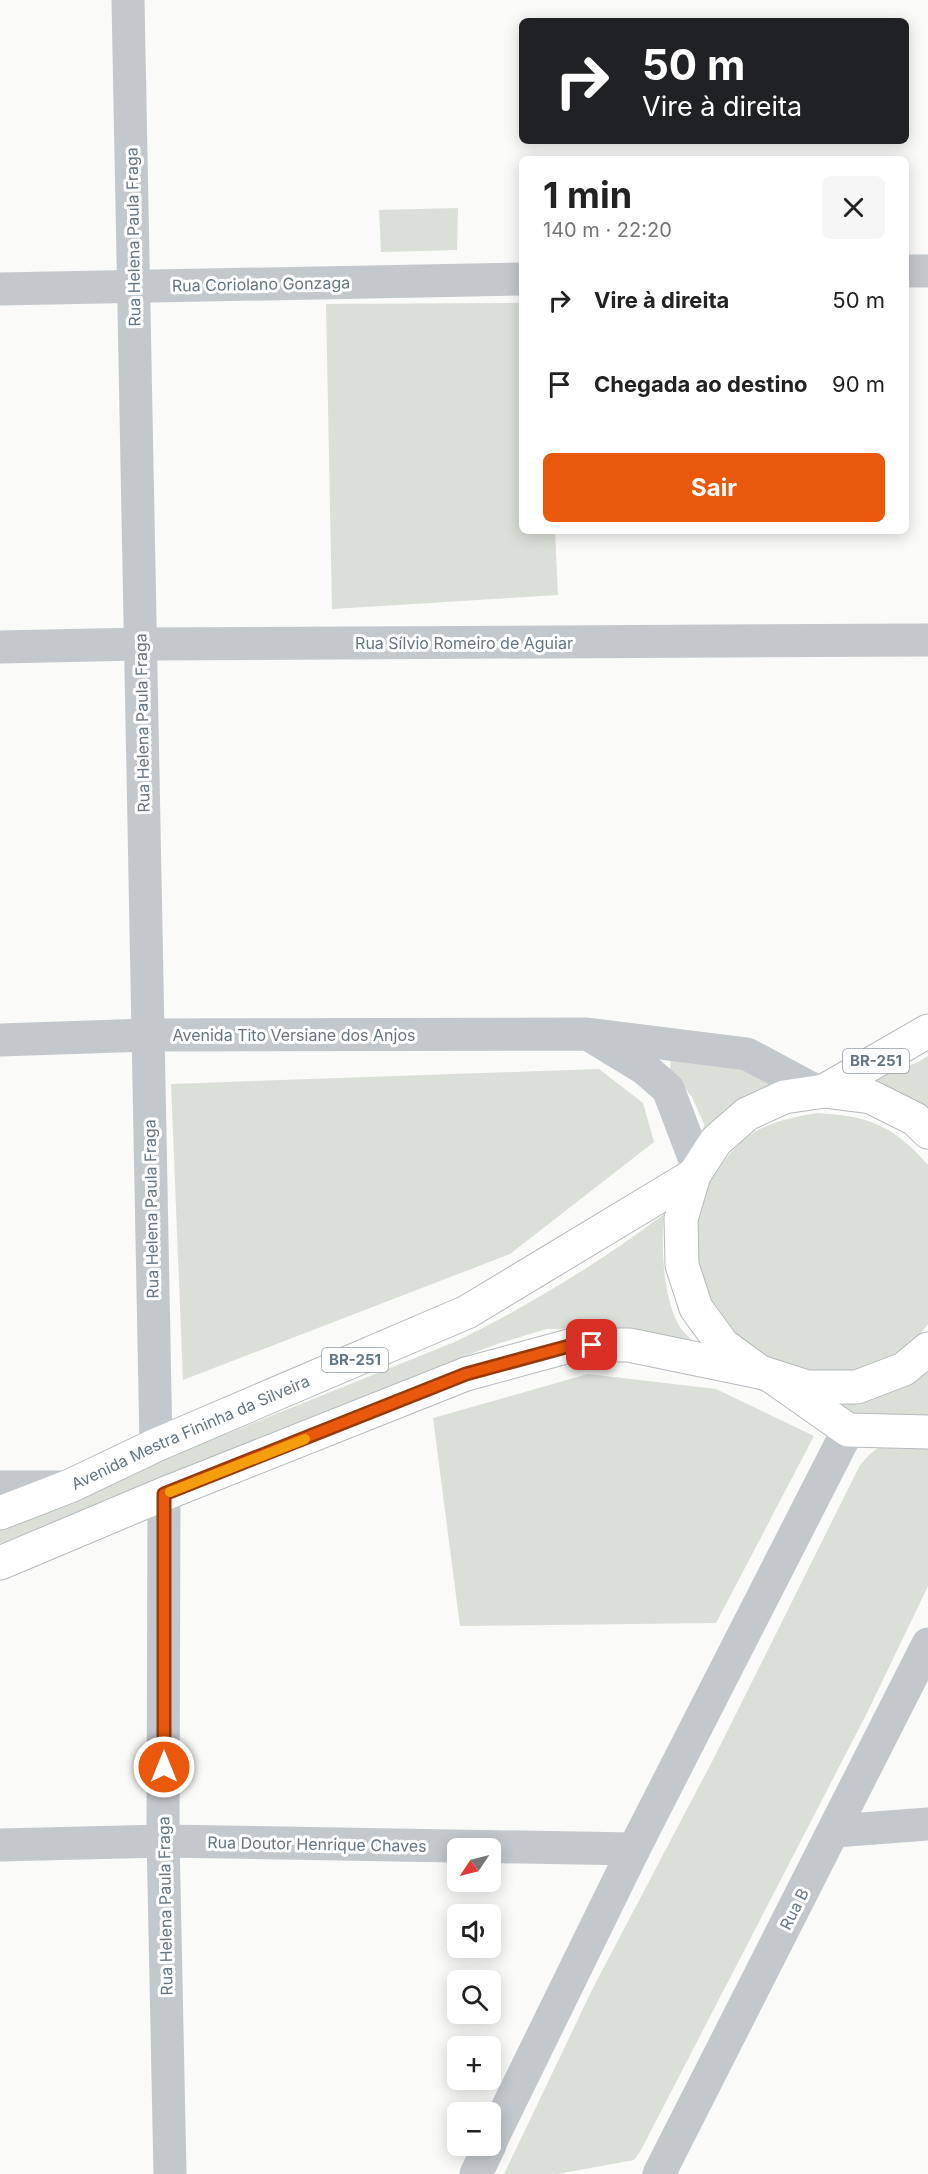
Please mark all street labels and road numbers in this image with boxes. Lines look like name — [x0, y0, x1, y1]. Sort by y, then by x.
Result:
street label: Rua Helena Paula Fraga — [121, 147, 145, 327]
street label: Rua Coriolano Gonzaga — [172, 272, 350, 296]
street label: Rua Helena Paula Fraga — [130, 633, 154, 813]
street label: Rua Sílvio Romeiro de Aguiar — [355, 633, 573, 653]
street label: Avenida Tito Versiane dos Anjos — [173, 1025, 415, 1045]
road number: BR-251 — [843, 1049, 909, 1073]
street label: Rua Helena Paula Fraga — [139, 1119, 163, 1299]
road number: BR-251 — [322, 1348, 388, 1372]
street label: Avenida Mestra Fininha da Silveira — [68, 1370, 313, 1494]
street label: Rua Helena Paula Fraga — [153, 1816, 177, 1996]
street label: Rua Doutor Henrique Chaves — [207, 1832, 427, 1856]
street label: Rua B — [775, 1885, 813, 1933]

